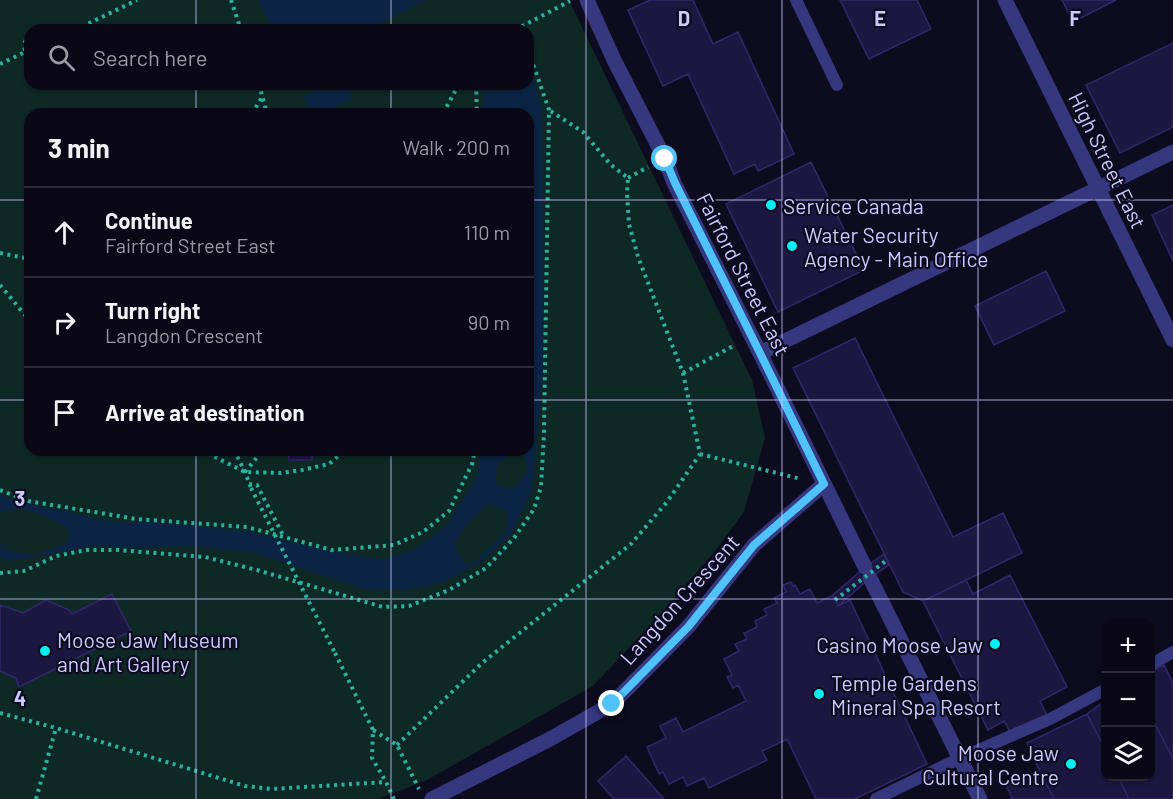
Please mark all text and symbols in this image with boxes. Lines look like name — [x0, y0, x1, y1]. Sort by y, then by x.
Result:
text: D — [678, 6, 690, 30]
text: E — [874, 6, 886, 30]
text: F — [1069, 6, 1081, 30]
search box — [24, 24, 534, 90]
icon: search — [45, 41, 78, 74]
text: Search here — [93, 44, 207, 70]
street label: High Street East — [1064, 88, 1152, 232]
text: 3 min — [48, 132, 110, 163]
text: Walk · 200 m — [402, 135, 510, 159]
route start — [651, 145, 677, 171]
street label: Fairford Street East — [692, 189, 796, 359]
place label: Service Canada — [783, 193, 924, 218]
marker: Service Canada — [764, 198, 778, 212]
text: Continue — [105, 207, 193, 233]
icon: ahead — [48, 216, 81, 249]
text: 110 m — [464, 220, 510, 244]
place label: Water Security Agency - Main Office — [804, 222, 989, 271]
text: Fairford Street East — [105, 233, 276, 257]
marker: Water Security Agency - Main Office — [785, 239, 799, 253]
text: Turn right — [105, 297, 200, 323]
icon: right — [48, 306, 81, 339]
text: 90 m — [468, 310, 510, 334]
text: Langdon Crescent — [105, 323, 263, 347]
icon: arrive — [48, 396, 81, 429]
text: Arrive at destination — [105, 399, 304, 425]
text: 3 — [15, 486, 25, 510]
street label: Langdon Crescent — [614, 529, 744, 669]
map controls — [1101, 619, 1155, 781]
button: + — [1101, 619, 1155, 673]
place label: Moose Jaw Museum and Art Gallery — [57, 627, 239, 676]
place label: Casino Moose Jaw — [816, 632, 983, 657]
marker: Casino Moose Jaw — [988, 637, 1002, 651]
marker: Moose Jaw Museum and Art Gallery — [38, 644, 52, 658]
place label: Temple Gardens Mineral Spa Resort — [831, 670, 1001, 719]
button: − — [1101, 673, 1155, 727]
text: 4 — [14, 686, 26, 710]
marker: Temple Gardens Mineral Spa Resort — [812, 687, 826, 701]
route end — [598, 690, 624, 716]
button: layers — [1101, 727, 1155, 781]
place label: Moose Jaw Cultural Centre — [922, 740, 1059, 789]
marker: Moose Jaw Cultural Centre — [1064, 757, 1078, 771]

